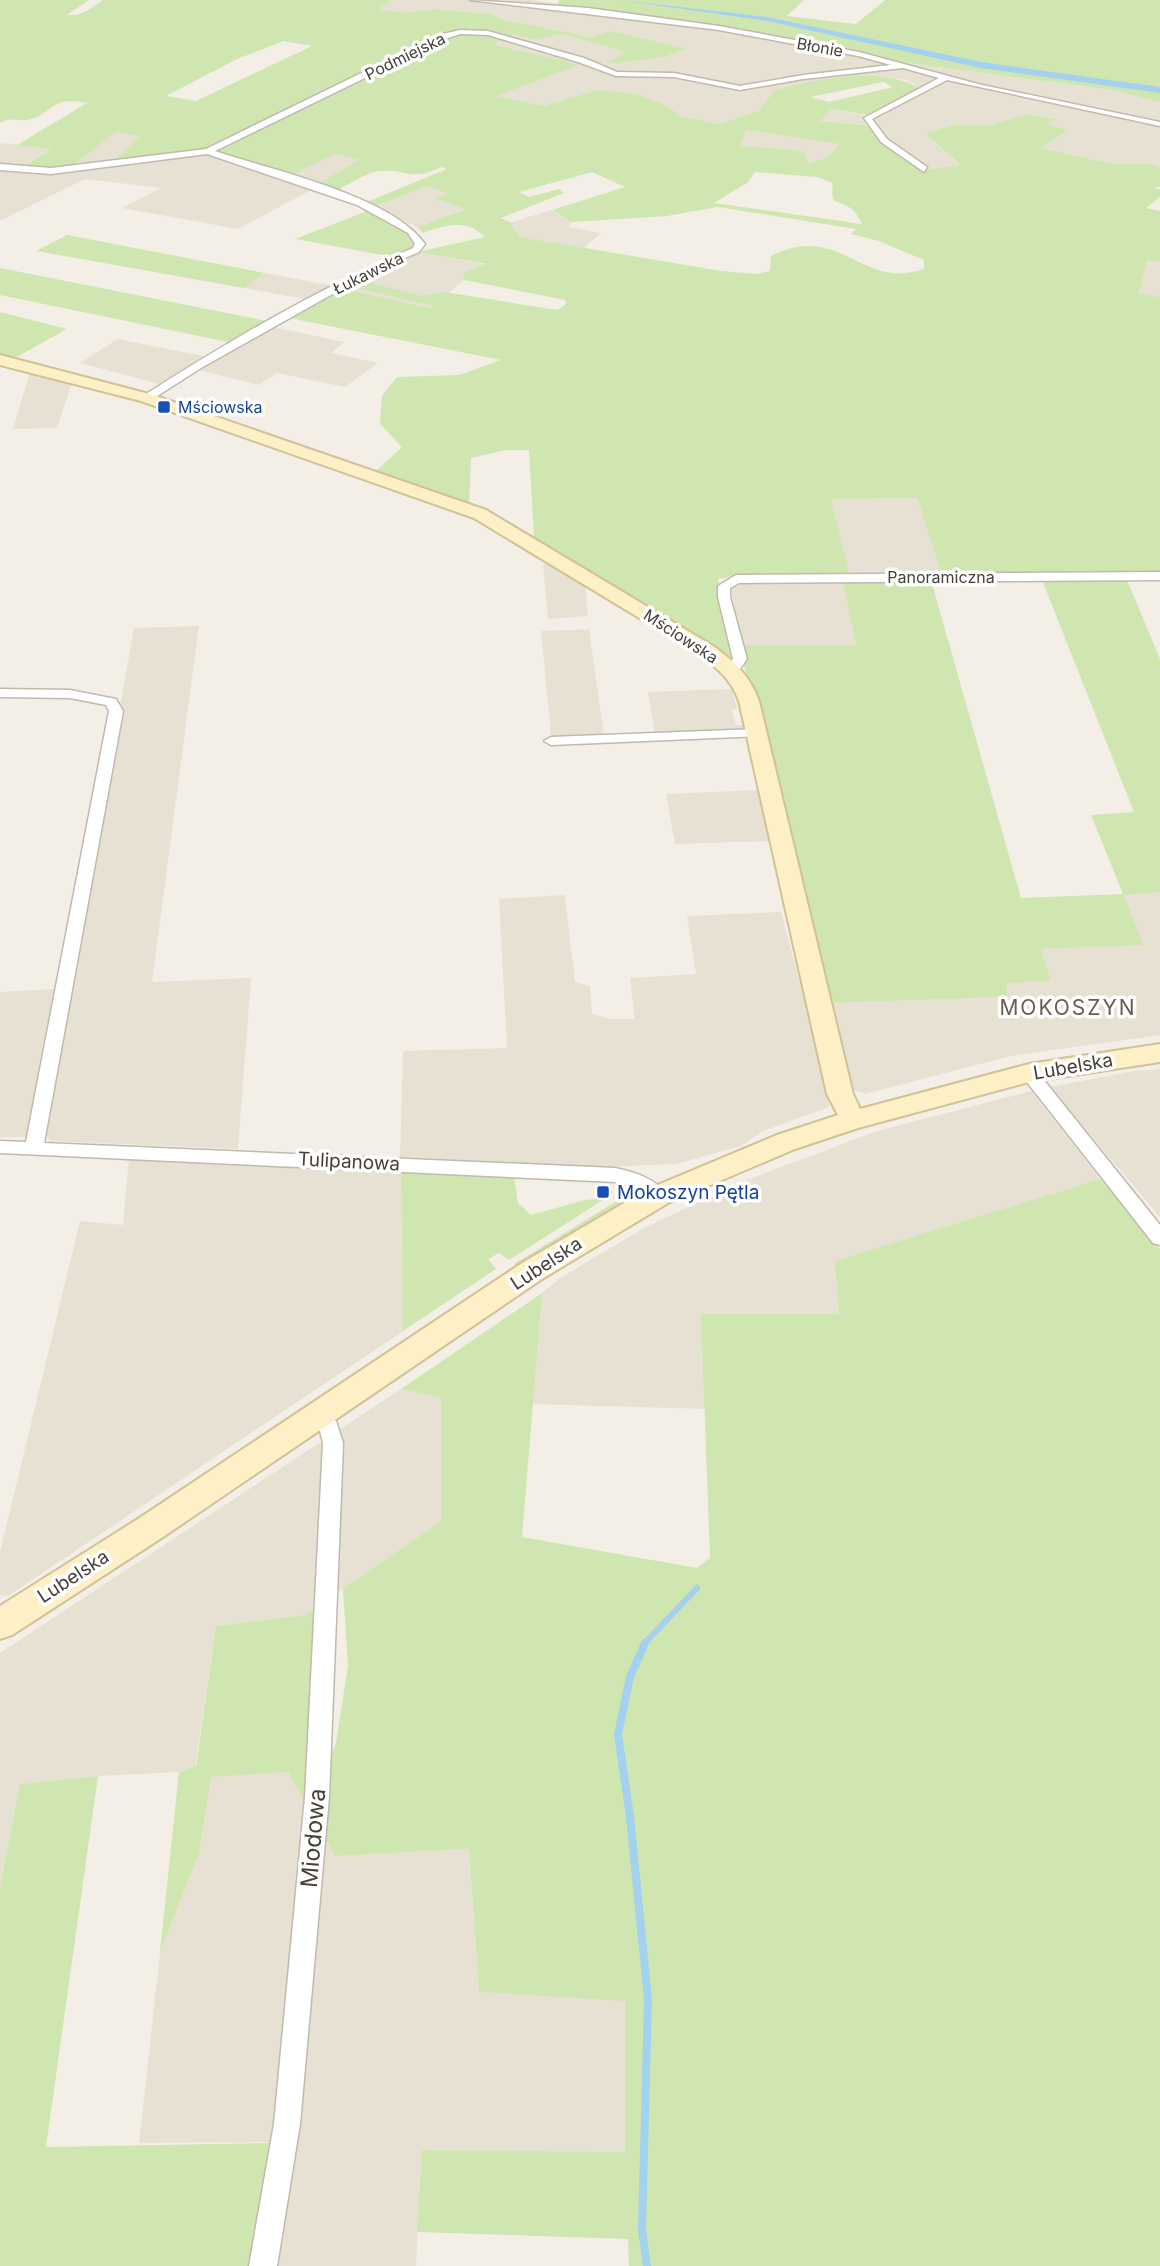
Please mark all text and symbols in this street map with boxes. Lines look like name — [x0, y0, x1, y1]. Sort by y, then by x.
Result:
street label: Podmiejska — [362, 28, 448, 84]
street label: Błonie — [795, 33, 845, 61]
street label: Łukawska — [329, 247, 407, 299]
place label: Mściowska — [178, 397, 263, 417]
marker: Mściowska — [156, 399, 172, 415]
street label: Panoramiczna — [887, 567, 995, 587]
street label: Mściowska — [640, 605, 722, 667]
district label: MOKOSZYN — [999, 995, 1137, 1020]
street label: Lubelska — [1031, 1048, 1115, 1085]
street label: Tulipanowa — [297, 1147, 401, 1176]
place label: Mokoszyn Pętla — [617, 1181, 759, 1204]
marker: Mokoszyn Pętla — [595, 1184, 611, 1200]
street label: Lubelska — [506, 1232, 586, 1295]
street label: Lubelska — [33, 1545, 113, 1608]
street label: Miodowa — [295, 1787, 331, 1889]

